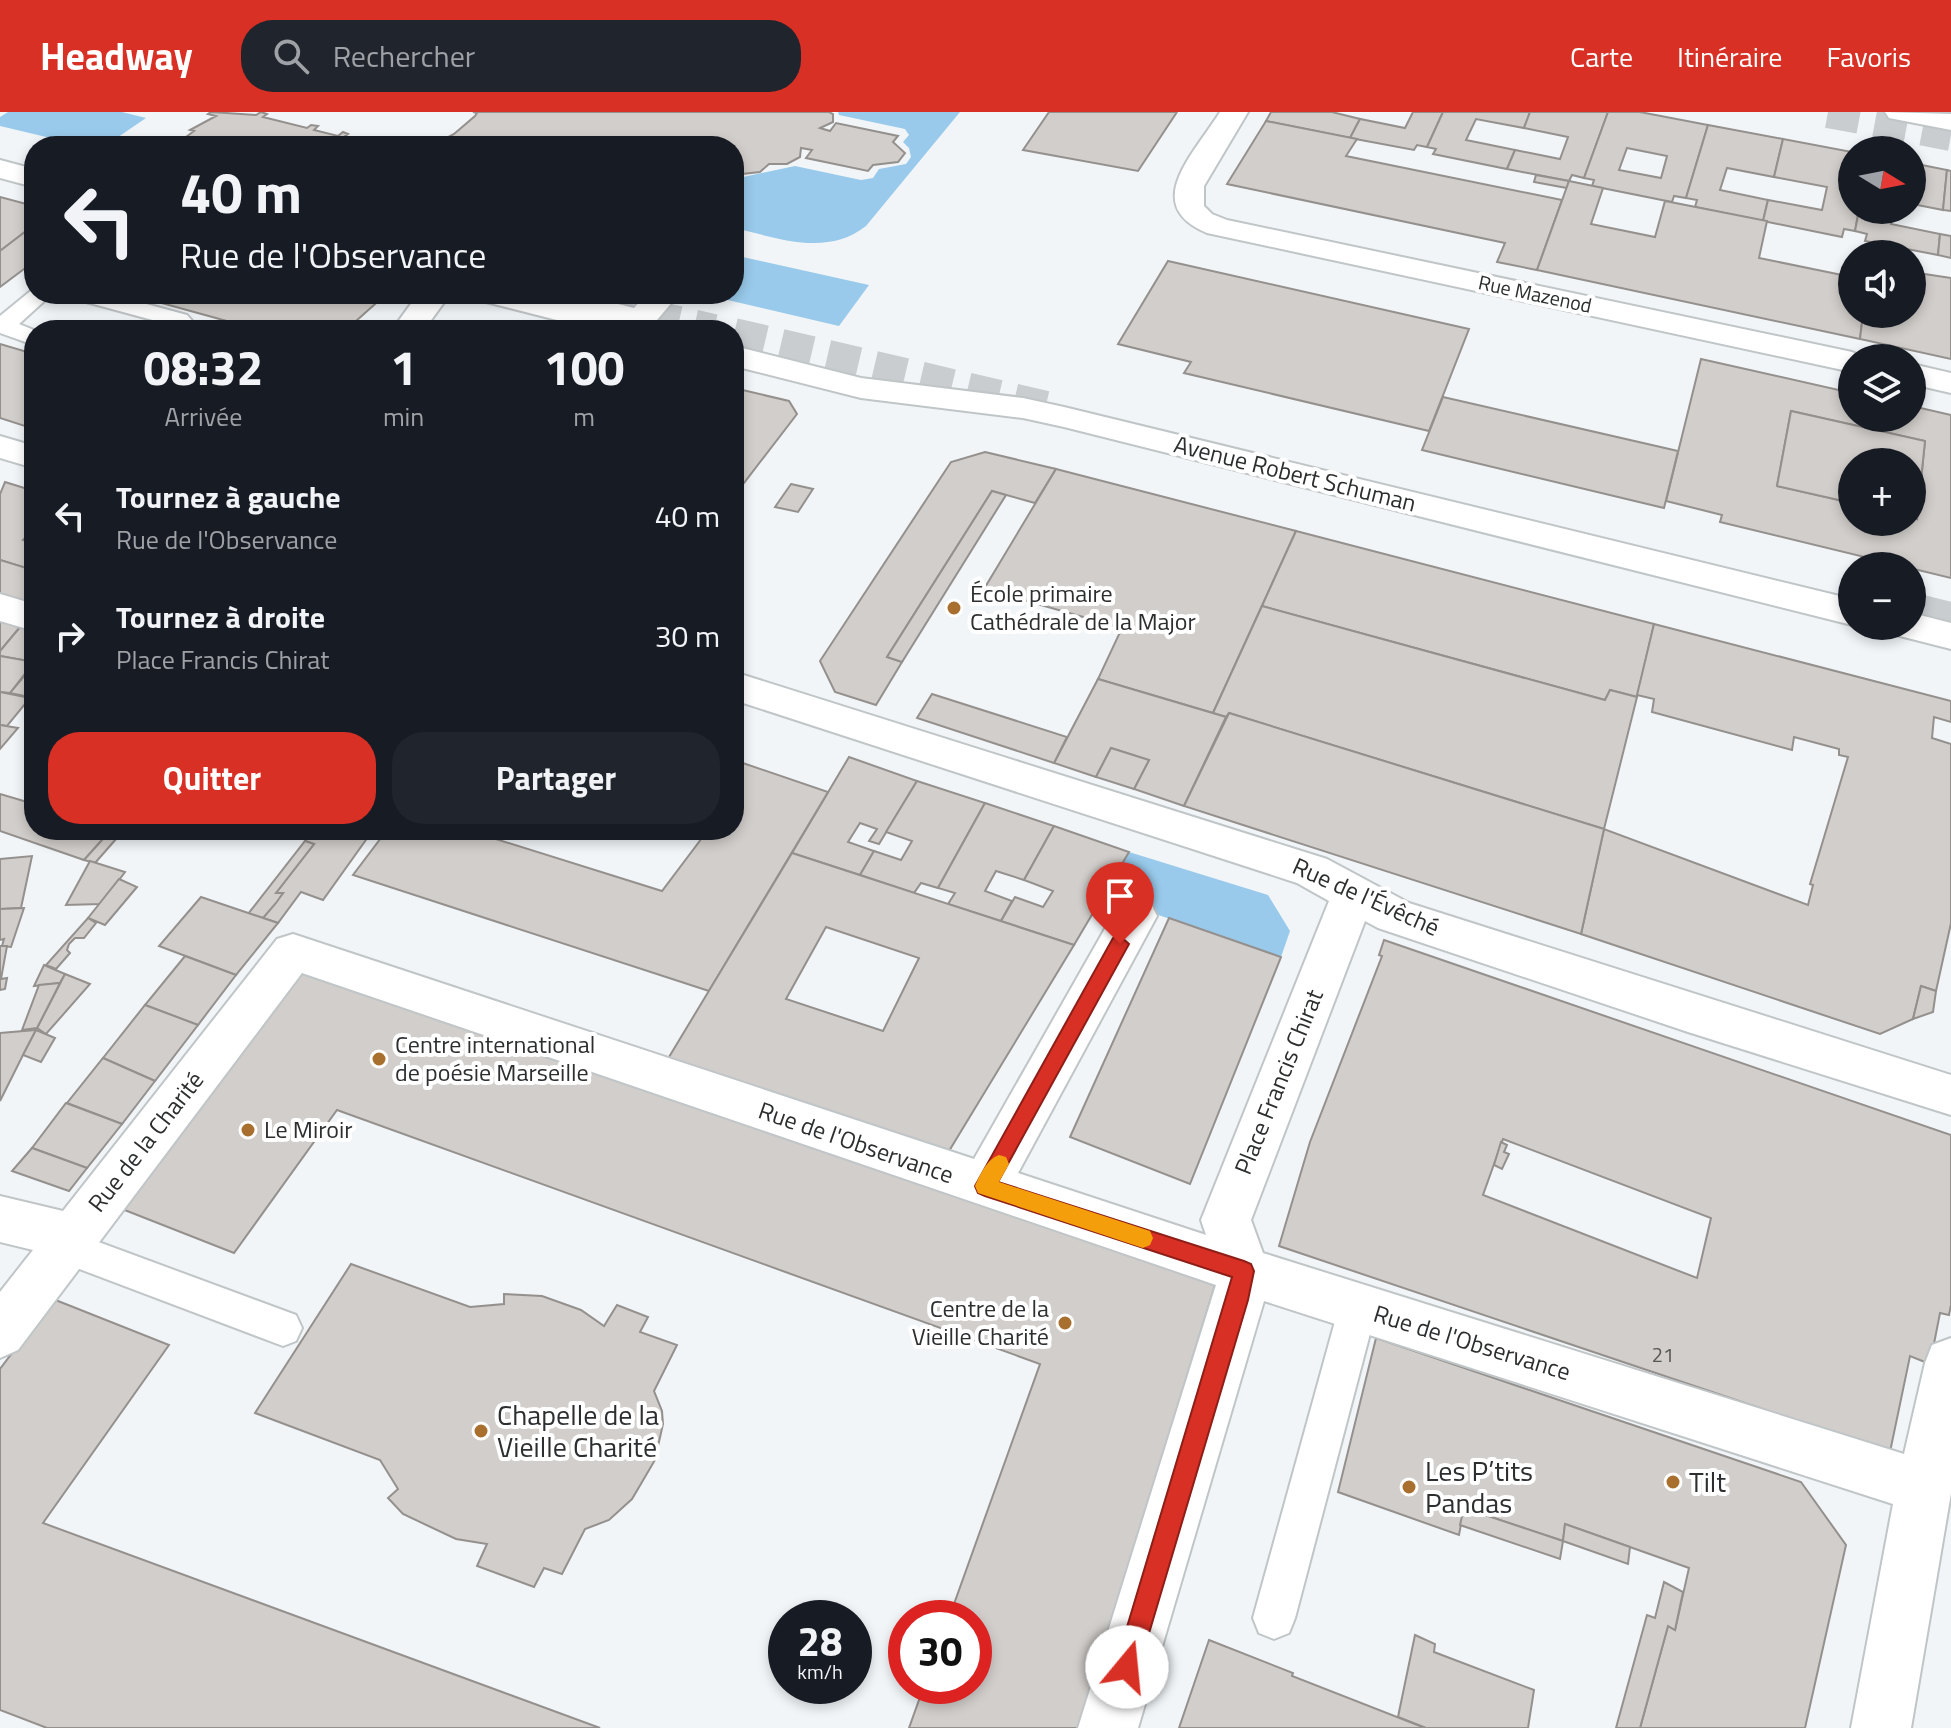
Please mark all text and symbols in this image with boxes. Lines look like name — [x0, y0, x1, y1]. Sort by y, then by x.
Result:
search box — [241, 20, 801, 92]
text: Headway — [40, 27, 193, 85]
text: Rechercher — [333, 33, 475, 79]
icon: search — [269, 34, 313, 78]
text: Carte — [1570, 35, 1633, 78]
text: Itinéraire — [1677, 35, 1782, 78]
text: Favoris — [1826, 35, 1911, 78]
north arrow — [1838, 136, 1926, 224]
map controls — [1838, 136, 1926, 640]
text: 40 m — [180, 150, 302, 235]
icon: left — [48, 168, 152, 272]
text: Rue de l'Observance — [180, 227, 486, 282]
button: sound — [1838, 240, 1926, 328]
street label: Rue Mazenod — [1476, 266, 1595, 321]
text: 08:32 — [144, 331, 263, 404]
text: 1 — [390, 331, 417, 404]
text: 100 — [544, 331, 624, 404]
button: layers — [1838, 344, 1926, 432]
text: Arrivée — [165, 397, 242, 436]
text: min — [383, 397, 424, 436]
text: m — [573, 397, 595, 436]
street label: Avenue Robert Schuman — [1170, 426, 1420, 521]
button: + — [1838, 448, 1926, 536]
text: Tournez à gauche — [116, 474, 341, 520]
text: 40 m — [655, 493, 720, 539]
icon: left — [48, 494, 92, 538]
text: Rue de l'Observance — [116, 520, 337, 559]
button: − — [1838, 552, 1926, 640]
place label: École primaire Cathédrale de la Major — [970, 575, 1196, 639]
text: Tournez à droite — [116, 594, 325, 640]
marker: École primaire Cathédrale de la Major — [945, 599, 963, 617]
text: 30 m — [655, 613, 720, 659]
icon: right — [48, 614, 92, 658]
text: Place Francis Chirat — [116, 640, 329, 679]
button: Quitter — [48, 732, 376, 824]
button: Partager — [392, 732, 720, 824]
street label: Rue de l'Évêché — [1287, 848, 1446, 945]
pin — [1086, 862, 1154, 944]
icon: arrive — [1098, 874, 1142, 918]
street label: Place Francis Chirat — [1224, 983, 1332, 1180]
place label: Centre international de poésie Marseille — [395, 1026, 595, 1090]
marker: Centre international de poésie Marseille — [370, 1050, 388, 1068]
street label: Rue de la Charité — [79, 1063, 212, 1219]
street label: Rue de l'Observance — [754, 1092, 959, 1192]
place label: Le Miroir — [264, 1111, 353, 1147]
marker: Le Miroir — [239, 1121, 257, 1139]
place label: Centre de la Vieille Charité — [912, 1290, 1049, 1354]
street label: Rue de l'Observance — [1369, 1295, 1575, 1389]
marker: Centre de la Vieille Charité — [1056, 1314, 1074, 1332]
house number: 21 — [1652, 1339, 1674, 1370]
place label: Chapelle de la Vieille Charité — [497, 1393, 659, 1468]
marker: Chapelle de la Vieille Charité — [472, 1422, 490, 1440]
place label: Les P’tits Pandas — [1425, 1449, 1533, 1524]
place label: Tilt — [1689, 1460, 1726, 1503]
marker: Tilt — [1664, 1473, 1682, 1491]
marker: Les P’tits Pandas — [1400, 1478, 1418, 1496]
speed limit sign: 30 — [888, 1600, 992, 1704]
text: 28 — [798, 1611, 842, 1672]
position arrow — [1085, 1625, 1169, 1709]
text: km/h — [797, 1656, 843, 1687]

